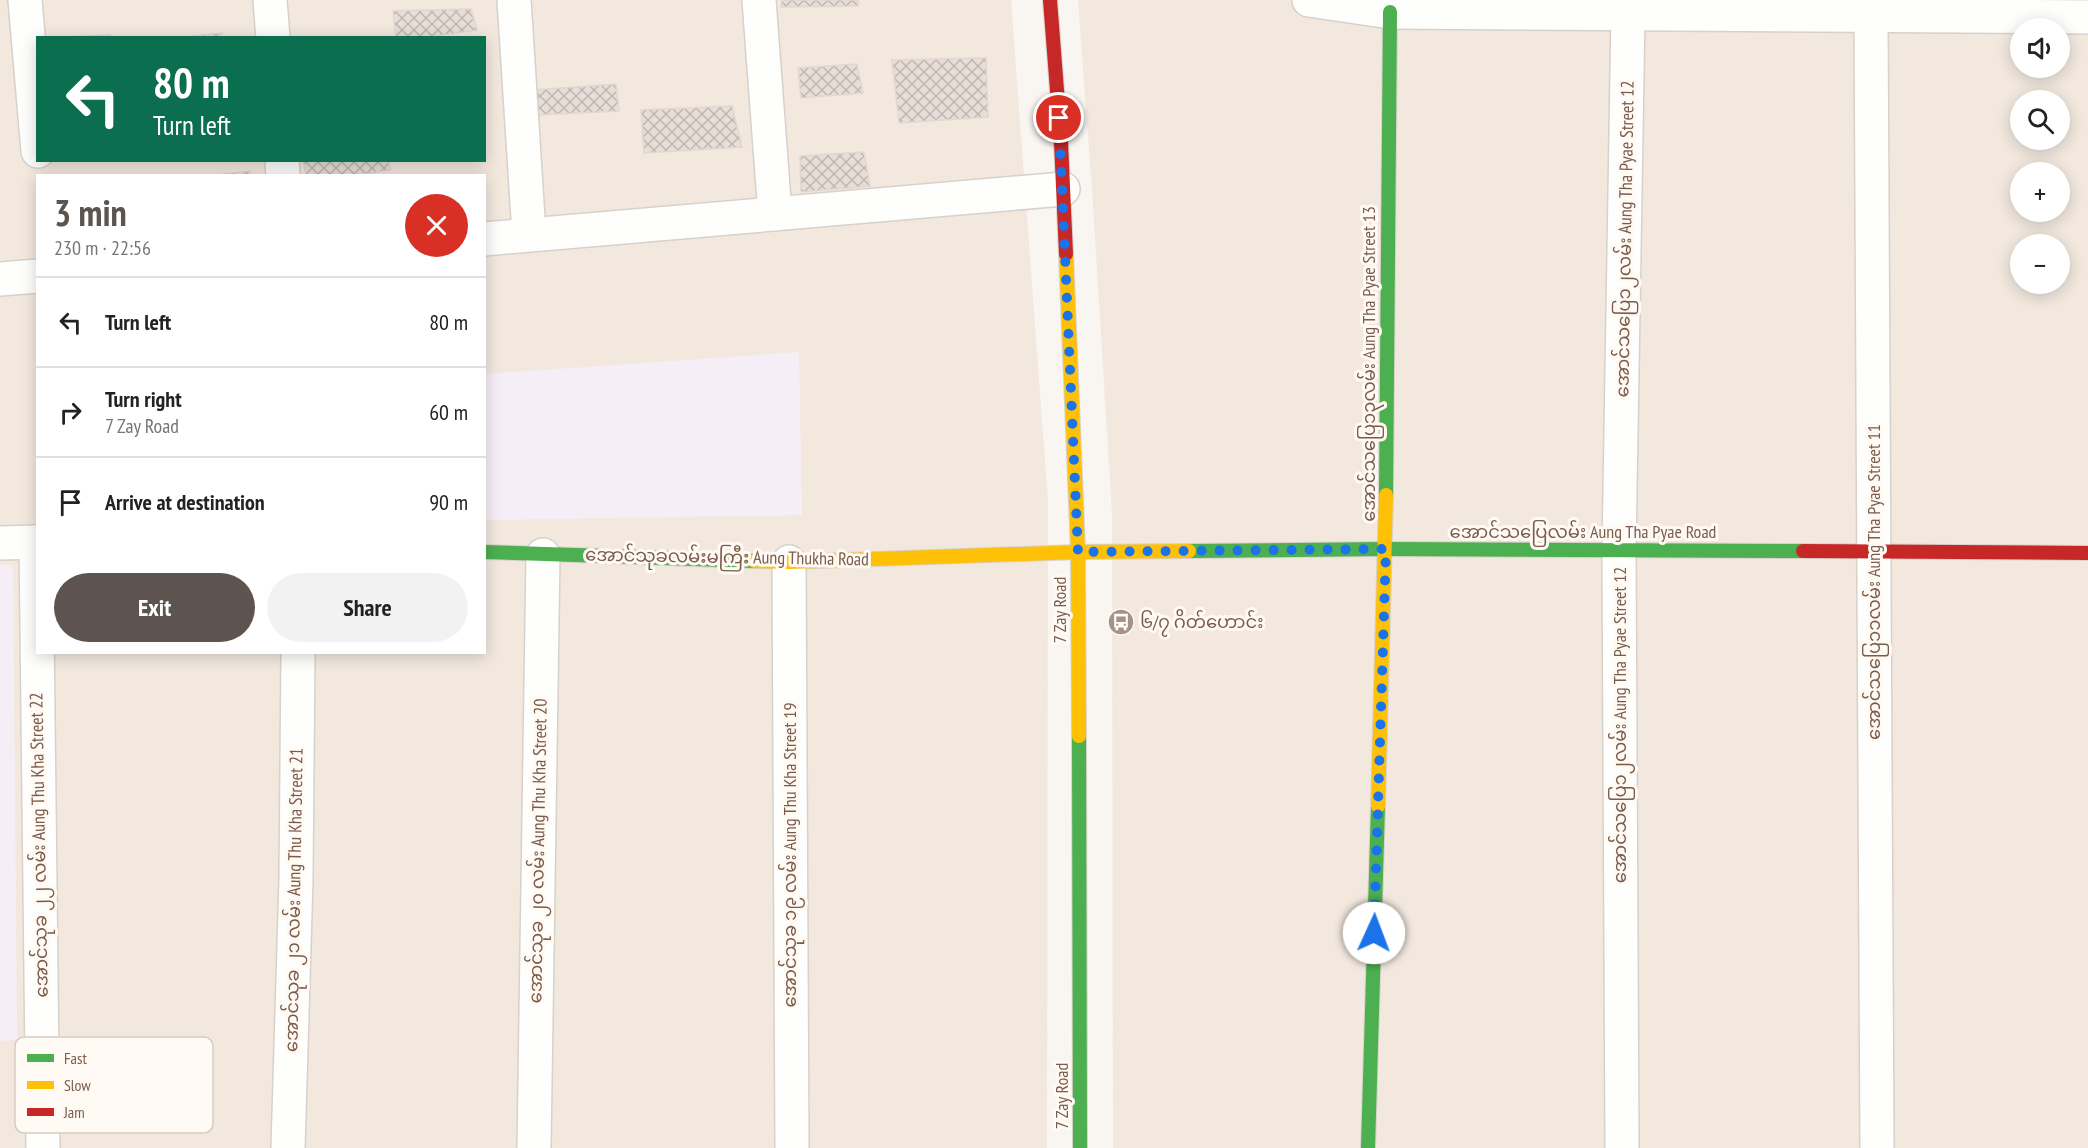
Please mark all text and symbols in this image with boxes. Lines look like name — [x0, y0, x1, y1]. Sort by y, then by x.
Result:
map controls — [2010, 18, 2070, 294]
button: sound — [2010, 18, 2070, 78]
text: 80 m — [153, 55, 230, 110]
icon: left — [54, 60, 132, 138]
street label: အောင်သပြေ၁၂လမ်း Aung Tha Pyae Street 12 — [1609, 80, 1643, 398]
button: search — [2010, 90, 2070, 150]
pin — [1033, 92, 1084, 143]
icon: arrive — [1042, 101, 1075, 134]
text: Turn left — [153, 108, 231, 142]
button: + — [2010, 162, 2070, 222]
text: 3 min — [54, 189, 127, 236]
button: close — [405, 194, 468, 257]
street label: အောင်သပြေ၁၃လမ်း Aung Tha Pyae Street 13 — [1356, 206, 1384, 522]
button: − — [2010, 234, 2070, 294]
text: 230 m · 22:56 — [54, 235, 151, 261]
icon: left — [54, 306, 87, 339]
text: Turn left — [105, 308, 171, 336]
text: 80 m — [429, 308, 468, 336]
text: Turn right — [105, 385, 182, 413]
icon: right — [54, 396, 87, 429]
text: 60 m — [429, 398, 468, 426]
text: 7 Zay Road — [105, 413, 179, 439]
street label: အောင်သပြေ၁၁လမ်း Aung Tha Pyae Street 11 — [1861, 424, 1889, 740]
icon: arrive — [54, 486, 87, 519]
text: Arrive at destination — [105, 488, 265, 516]
text: 90 m — [429, 488, 468, 516]
street label: အောင်သပြေလမ်း Aung Tha Pyae Road — [1450, 519, 1716, 547]
street label: အောင်သုခလမ်းမကြီး Aung Thukha Road — [585, 541, 869, 574]
street label: အောင်သပြေ၁၂လမ်း Aung Tha Pyae Street 12 — [1607, 567, 1635, 883]
button: Exit — [54, 573, 255, 642]
button: Share — [267, 573, 468, 642]
street label: 7 Zay Road — [1048, 577, 1071, 643]
bus stop icon: ၆/၇ ဂိတ်ဟောင်း — [1106, 607, 1136, 637]
place label: ၆/၇ ဂိတ်ဟောင်း — [1140, 608, 1263, 637]
street label: အောင်သုခ ၂၂ လမ်း Aung Thu Kha Street 22 — [23, 692, 57, 998]
street label: အောင်သုခ ၂၀ လမ်း Aung Thu Kha Street 20 — [522, 698, 556, 1004]
street label: အောင်သုခ ၁၉ လမ်း Aung Thu Kha Street 19 — [777, 702, 805, 1008]
street label: အောင်သုခ ၂၁ လမ်း Aung Thu Kha Street 21 — [278, 748, 312, 1052]
position arrow — [1342, 901, 1406, 965]
legend — [15, 1037, 213, 1133]
text: Fast — [64, 1048, 87, 1068]
street label: 7 Zay Road — [1050, 1063, 1073, 1129]
text: Slow — [64, 1075, 91, 1095]
text: Jam — [63, 1102, 85, 1122]

